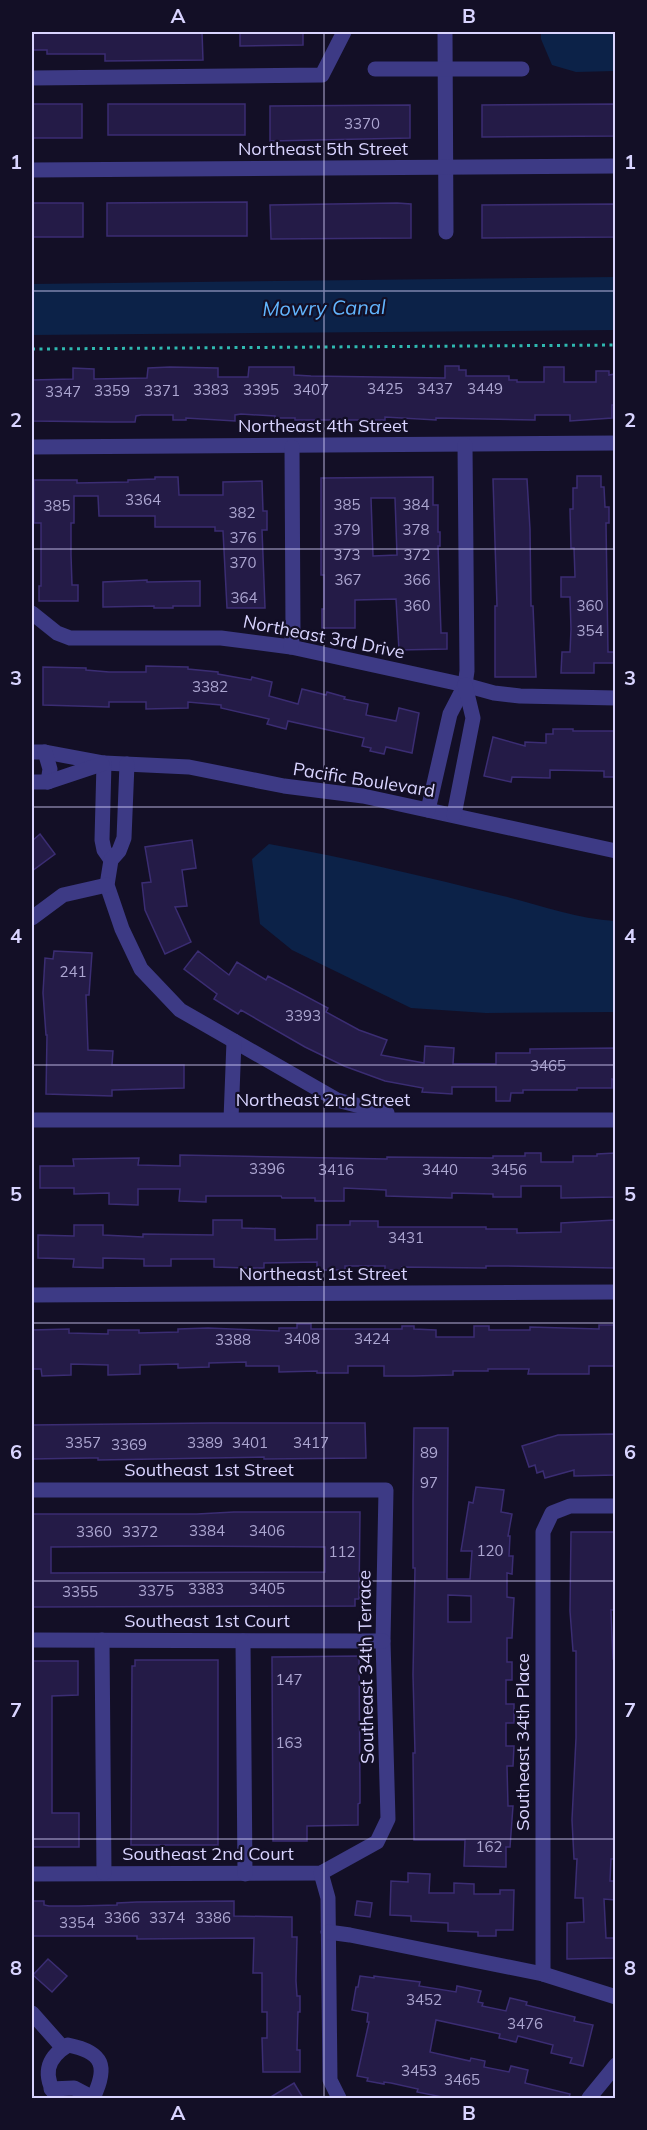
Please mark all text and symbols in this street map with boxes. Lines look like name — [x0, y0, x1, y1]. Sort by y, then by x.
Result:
text: A — [171, 3, 186, 28]
text: B — [462, 3, 476, 28]
house number: 3370 — [344, 114, 380, 133]
street label: Northeast 5th Street — [238, 137, 408, 160]
text: 1 — [10, 149, 22, 174]
text: 1 — [624, 149, 636, 174]
water label: Mowry Canal — [262, 294, 386, 321]
house number: 3425 — [367, 379, 403, 398]
house number: 3437 — [417, 379, 453, 398]
house number: 3449 — [467, 379, 503, 398]
house number: 3383 — [193, 380, 229, 399]
house number: 3395 — [243, 380, 279, 399]
house number: 3407 — [293, 380, 329, 399]
house number: 3359 — [94, 381, 130, 400]
house number: 3371 — [144, 381, 180, 400]
house number: 3347 — [45, 382, 81, 401]
text: 2 — [10, 407, 22, 432]
text: 2 — [624, 407, 636, 432]
street label: Northeast 4th Street — [238, 414, 408, 437]
house number: 3364 — [125, 490, 161, 509]
house number: 385 — [333, 495, 361, 514]
house number: 384 — [402, 495, 430, 514]
house number: 385 — [43, 496, 71, 515]
house number: 382 — [228, 503, 256, 522]
house number: 379 — [333, 520, 361, 539]
house number: 378 — [402, 520, 430, 539]
house number: 376 — [229, 528, 257, 547]
house number: 373 — [333, 545, 361, 564]
house number: 372 — [403, 545, 431, 564]
house number: 370 — [229, 553, 257, 572]
house number: 367 — [334, 570, 362, 589]
house number: 366 — [403, 570, 431, 589]
house number: 364 — [230, 588, 258, 607]
house number: 360 — [403, 596, 431, 615]
house number: 360 — [576, 596, 604, 615]
street label: Northeast 3rd Drive — [241, 610, 407, 663]
house number: 354 — [576, 621, 604, 640]
text: 3 — [10, 665, 22, 690]
text: 3 — [624, 665, 636, 690]
house number: 3382 — [192, 677, 228, 696]
street label: Pacific Boulevard — [291, 757, 437, 802]
text: 4 — [10, 923, 22, 948]
text: 4 — [624, 923, 636, 948]
house number: 241 — [59, 962, 87, 981]
house number: 3393 — [285, 1006, 321, 1025]
house number: 3465 — [530, 1056, 566, 1075]
street label: Northeast 2nd Street — [236, 1088, 410, 1111]
house number: 3396 — [249, 1159, 285, 1178]
house number: 3416 — [318, 1160, 354, 1179]
house number: 3440 — [422, 1160, 458, 1179]
house number: 3456 — [491, 1160, 527, 1179]
text: 5 — [10, 1181, 22, 1206]
text: 5 — [624, 1181, 636, 1206]
house number: 3431 — [388, 1228, 424, 1247]
street label: Northeast 1st Street — [239, 1262, 407, 1285]
house number: 3408 — [284, 1329, 320, 1348]
house number: 3424 — [354, 1329, 390, 1348]
house number: 3388 — [215, 1330, 251, 1349]
house number: 3357 — [65, 1433, 101, 1452]
house number: 3389 — [187, 1433, 223, 1452]
house number: 3401 — [232, 1433, 268, 1452]
house number: 3417 — [293, 1433, 329, 1452]
house number: 3369 — [111, 1435, 147, 1454]
text: 6 — [10, 1439, 22, 1464]
text: 6 — [624, 1439, 636, 1464]
house number: 89 — [420, 1443, 438, 1462]
street label: Southeast 1st Street — [124, 1458, 294, 1481]
house number: 97 — [420, 1473, 438, 1492]
house number: 3384 — [189, 1521, 225, 1540]
house number: 3406 — [249, 1521, 285, 1540]
house number: 3360 — [76, 1522, 112, 1541]
house number: 3372 — [122, 1522, 158, 1541]
house number: 120 — [476, 1541, 504, 1560]
house number: 112 — [328, 1542, 356, 1561]
street label: Southeast 34th Terrace — [352, 1570, 379, 1764]
house number: 3383 — [188, 1579, 224, 1598]
house number: 3405 — [249, 1579, 285, 1598]
house number: 3375 — [138, 1581, 174, 1600]
house number: 3355 — [62, 1582, 98, 1601]
street label: Southeast 1st Court — [124, 1609, 290, 1632]
street label: Southeast 34th Place — [511, 1653, 534, 1831]
house number: 147 — [275, 1670, 303, 1689]
text: 7 — [10, 1697, 22, 1722]
text: 7 — [624, 1697, 636, 1722]
house number: 163 — [275, 1733, 303, 1752]
house number: 162 — [475, 1837, 503, 1856]
street label: Southeast 2nd Court — [122, 1842, 294, 1865]
house number: 3366 — [104, 1908, 140, 1927]
house number: 3374 — [149, 1908, 185, 1927]
house number: 3386 — [195, 1908, 231, 1927]
house number: 3354 — [59, 1913, 95, 1932]
text: 8 — [10, 1955, 22, 1980]
text: 8 — [624, 1955, 636, 1980]
house number: 3452 — [406, 1990, 442, 2009]
house number: 3476 — [507, 2014, 543, 2033]
house number: 3453 — [401, 2061, 437, 2080]
house number: 3465 — [444, 2070, 480, 2089]
text: A — [171, 2100, 186, 2125]
text: B — [462, 2100, 476, 2125]

